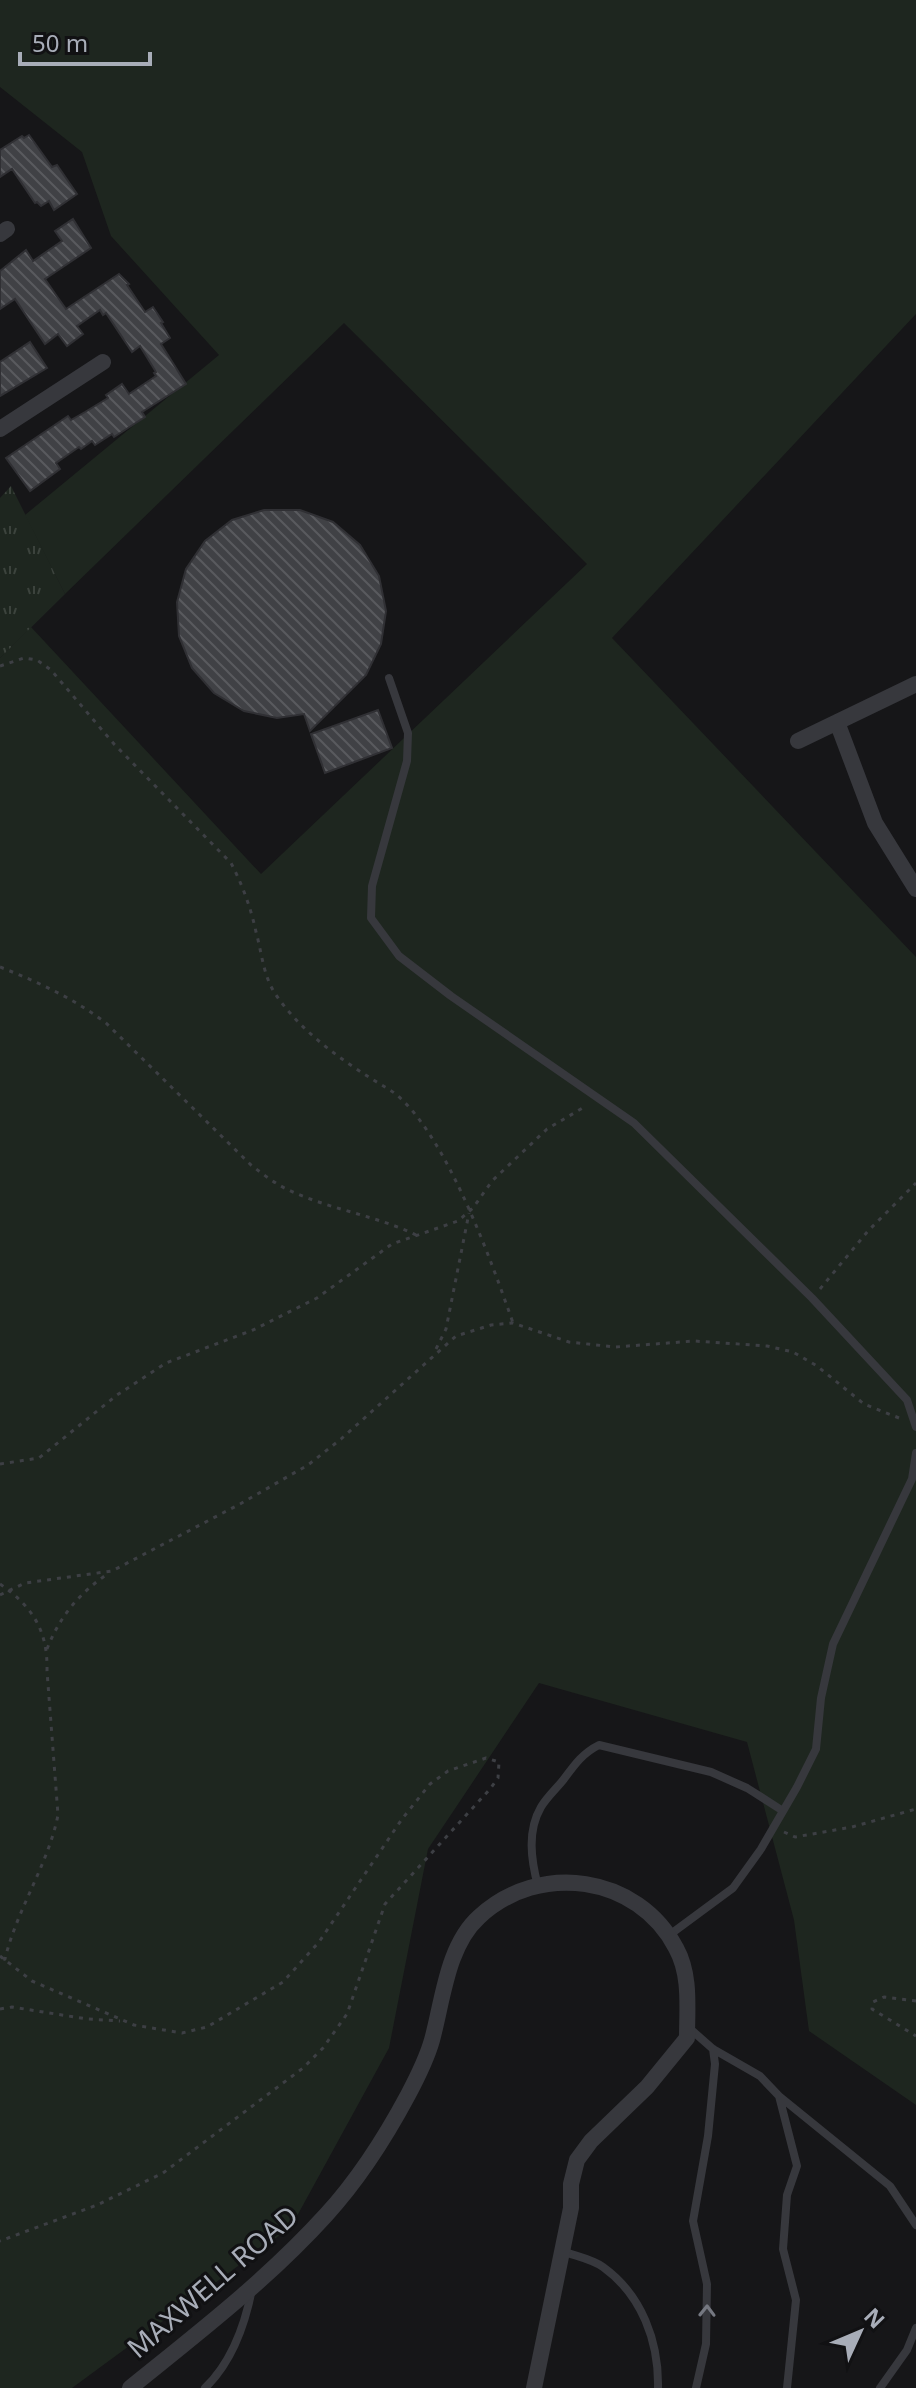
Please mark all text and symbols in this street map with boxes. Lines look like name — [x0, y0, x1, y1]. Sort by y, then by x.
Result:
scale bar — [20, 16, 150, 66]
text: 50 m — [32, 26, 88, 59]
street label: MAXWELL ROAD — [118, 2196, 306, 2366]
north arrow — [820, 2292, 900, 2372]
text: N — [858, 2301, 892, 2334]
one-way arrow — [698, 2304, 715, 2317]

